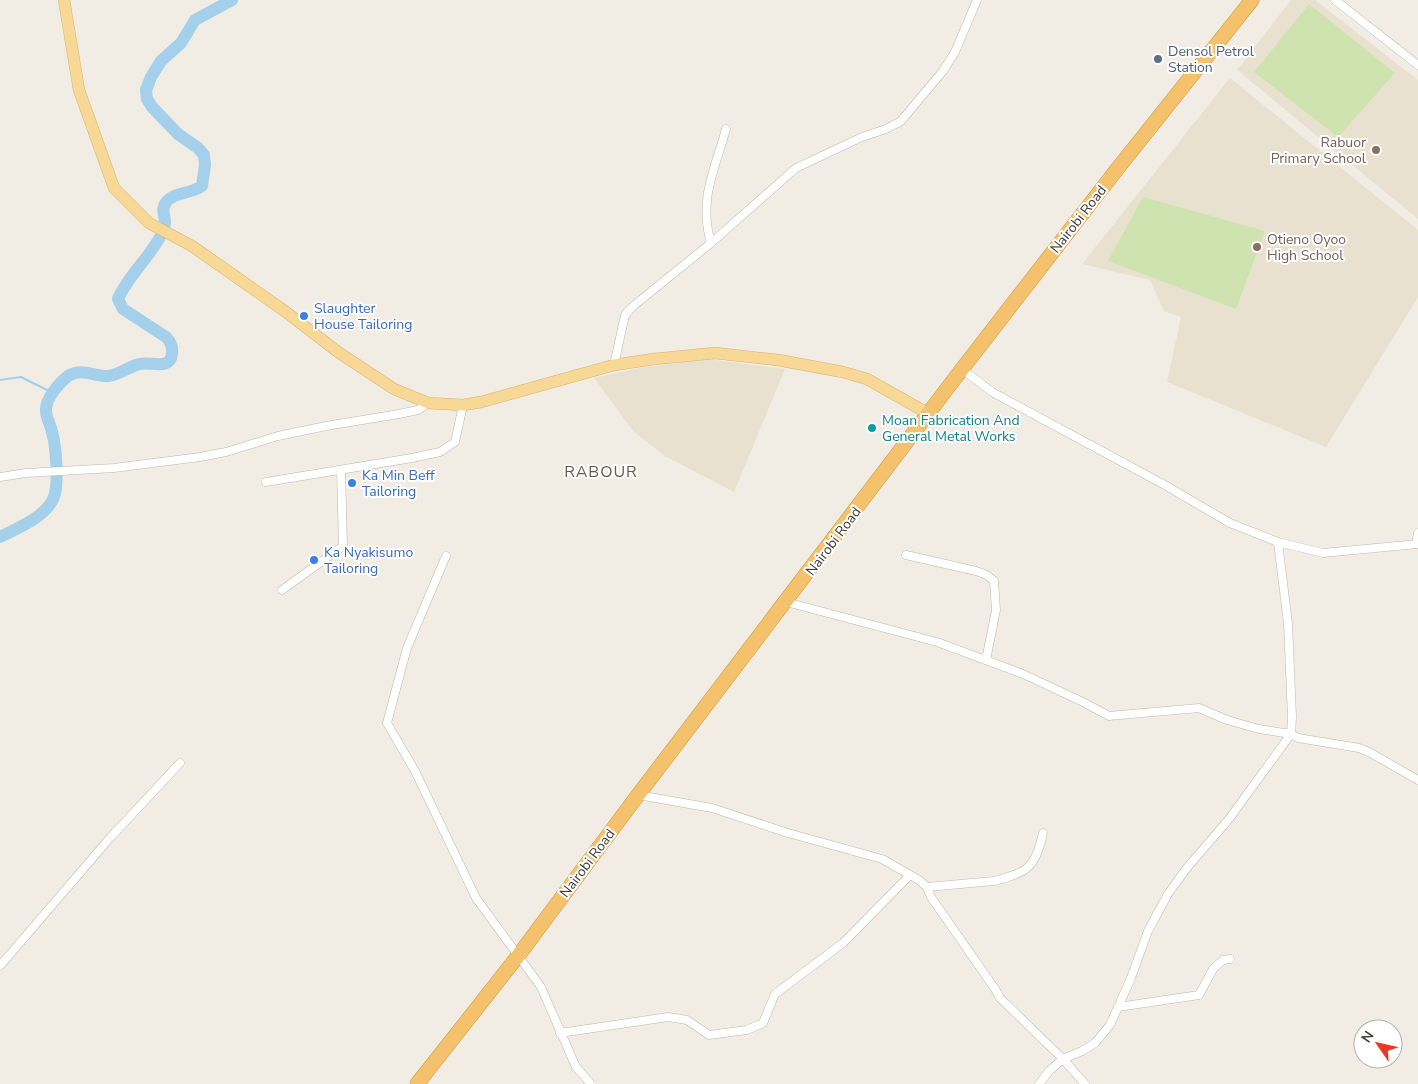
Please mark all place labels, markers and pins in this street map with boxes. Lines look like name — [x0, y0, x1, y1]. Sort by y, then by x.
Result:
place label: Densol Petrol Station — [1168, 42, 1255, 77]
marker: Densol Petrol Station — [1152, 53, 1164, 65]
place label: Rabuor Primary School — [1271, 133, 1367, 168]
marker: Rabuor Primary School — [1370, 144, 1382, 156]
place label: Otieno Oyoo High School — [1267, 230, 1346, 265]
marker: Otieno Oyoo High School — [1251, 241, 1263, 253]
place label: Slaughter House Tailoring — [314, 299, 412, 334]
marker: Slaughter House Tailoring — [298, 310, 310, 322]
place label: Moan Fabrication And General Metal Works — [882, 411, 1020, 446]
marker: Moan Fabrication And General Metal Works — [866, 422, 878, 434]
place label: Ka Min Beff Tailoring — [362, 466, 435, 501]
marker: Ka Min Beff Tailoring — [346, 477, 358, 489]
place label: Ka Nyakisumo Tailoring — [324, 543, 413, 578]
marker: Ka Nyakisumo Tailoring — [308, 554, 320, 566]

